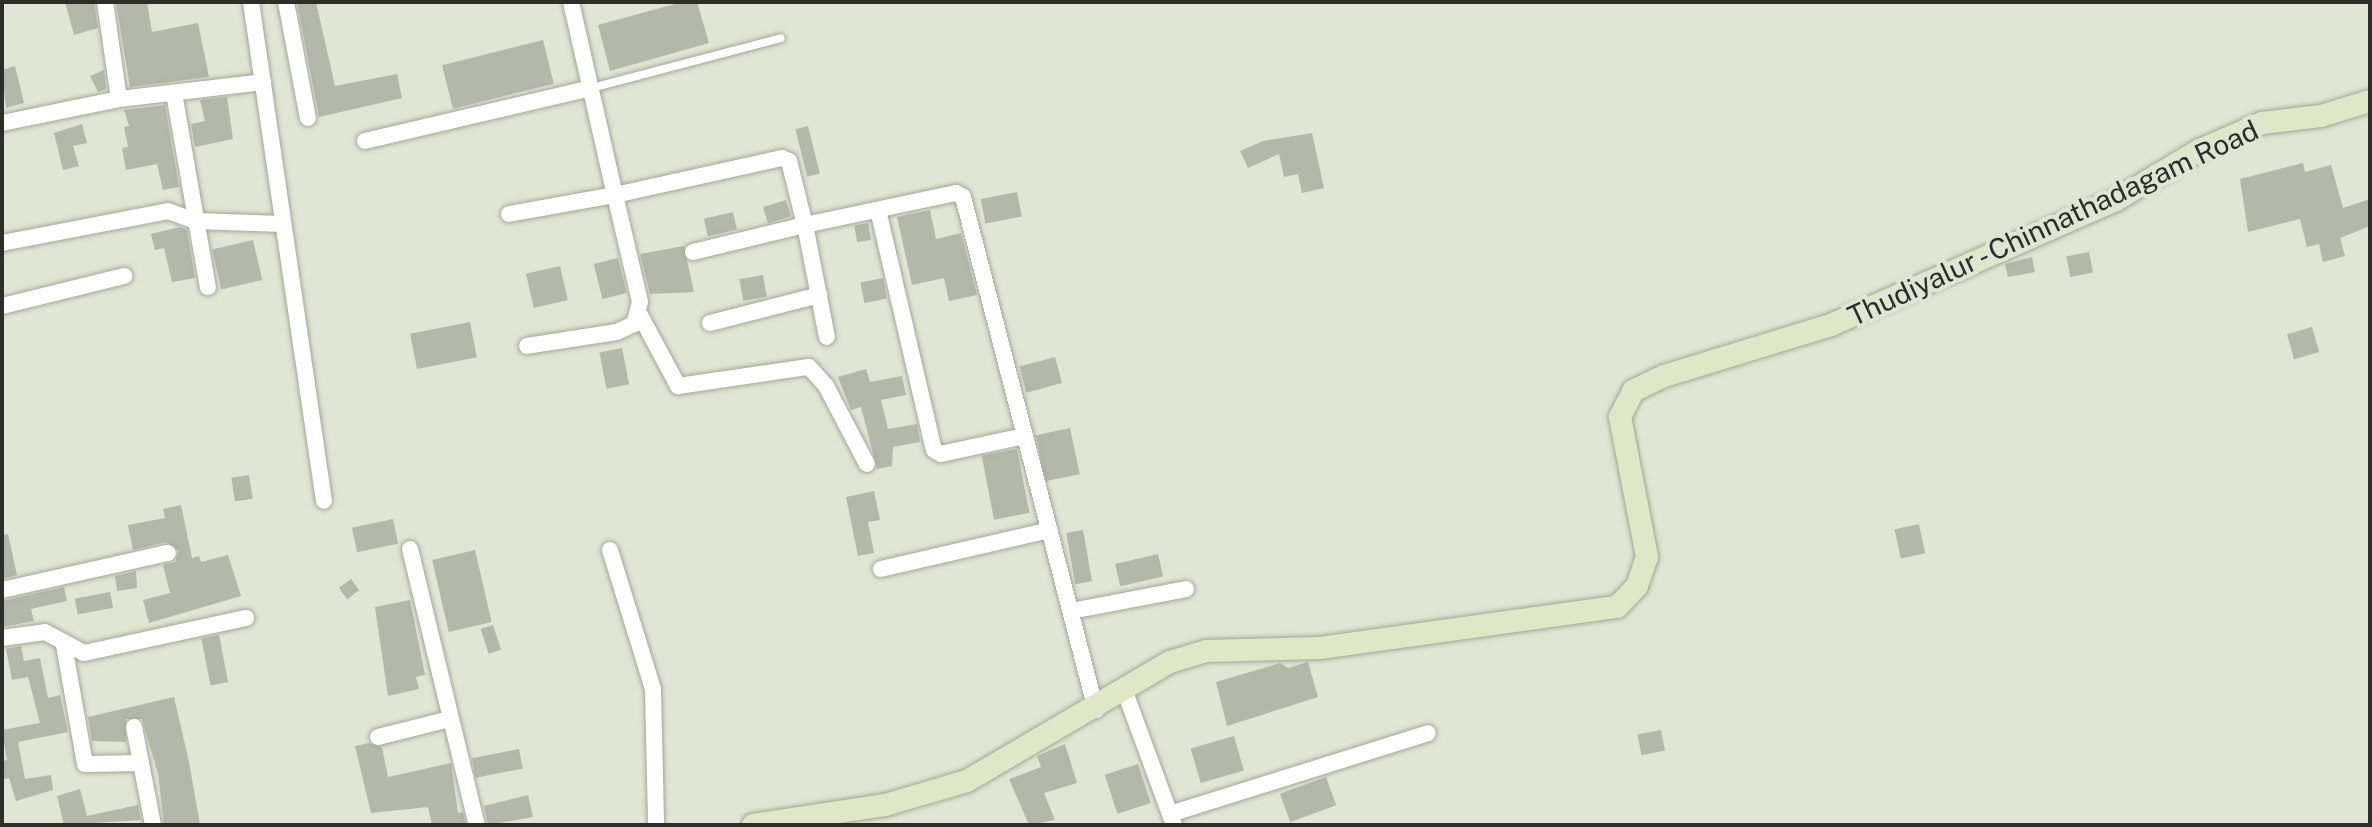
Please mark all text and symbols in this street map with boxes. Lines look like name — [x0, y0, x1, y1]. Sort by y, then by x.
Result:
street label: Thudiyalur - Chinnathadagam Road — [1839, 111, 2267, 335]

